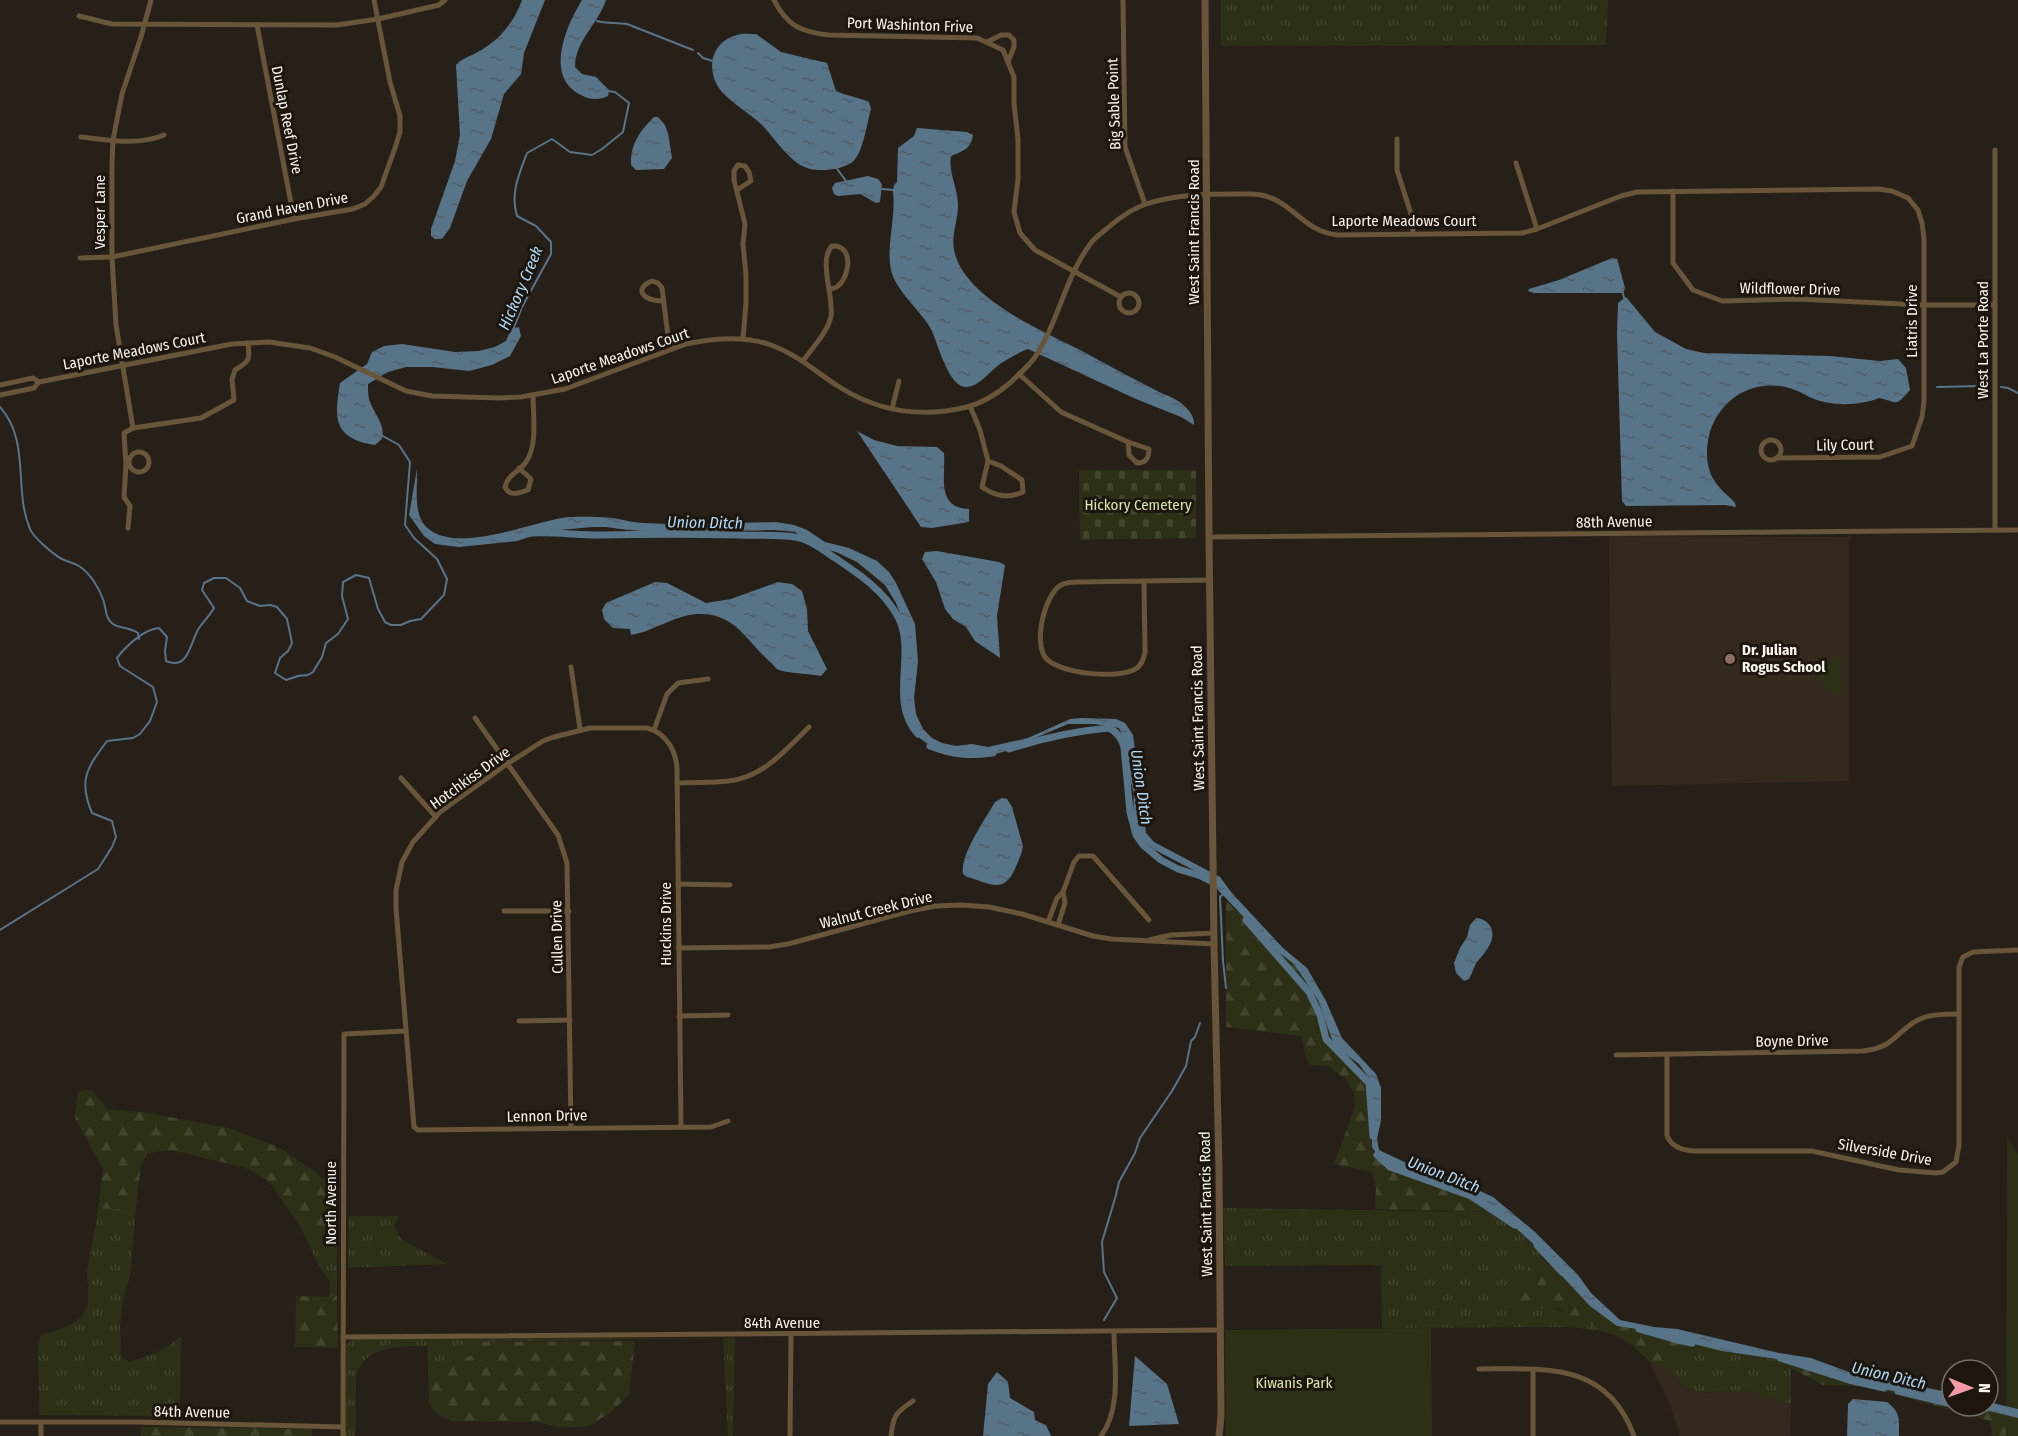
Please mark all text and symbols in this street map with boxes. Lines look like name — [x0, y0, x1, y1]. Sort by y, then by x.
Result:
street label: Port Washinton Frive — [847, 14, 973, 36]
street label: Big Sable Point — [1103, 58, 1125, 150]
street label: Dunlap Reef Drive — [268, 64, 306, 176]
street label: West Saint Francis Road — [1185, 159, 1203, 305]
street label: Vesper Lane — [91, 175, 109, 249]
street label: Grand Haven Drive — [235, 188, 349, 228]
street label: Laporte Meadows Court — [1332, 212, 1476, 230]
water label: Hickory Creek — [494, 243, 547, 333]
street label: Wildflower Drive — [1739, 279, 1841, 299]
street label: West La Porte Road — [1974, 281, 1992, 399]
street label: Liatris Drive — [1903, 284, 1921, 358]
street label: Laporte Meadows Court — [549, 324, 691, 388]
street label: Laporte Meadows Court — [61, 328, 207, 374]
street label: Lily Court — [1816, 435, 1874, 455]
park label: Hickory Cemetery — [1084, 496, 1192, 514]
water label: Union Ditch — [667, 512, 743, 533]
street label: 88th Avenue — [1576, 512, 1652, 532]
place label: Dr. Julian Rogus School — [1742, 641, 1826, 676]
street label: West Saint Francis Road — [1188, 645, 1208, 791]
marker: Dr. Julian Rogus School — [1723, 652, 1737, 666]
street label: Hotchkiss Drive — [426, 743, 514, 813]
water label: Union Ditch — [1127, 748, 1156, 826]
street label: Huckins Drive — [657, 882, 675, 966]
street label: Walnut Creek Drive — [818, 887, 934, 933]
street label: Cullen Drive — [547, 900, 567, 974]
street label: Boyne Drive — [1755, 1031, 1829, 1051]
street label: Lennon Drive — [507, 1106, 587, 1126]
street label: West Saint Francis Road — [1196, 1131, 1216, 1277]
street label: Silverside Drive — [1837, 1135, 1933, 1169]
water label: Union Ditch — [1405, 1152, 1483, 1197]
street label: North Avenue — [322, 1161, 340, 1245]
street label: 84th Avenue — [744, 1314, 820, 1332]
water label: Union Ditch — [1850, 1358, 1928, 1393]
north arrow — [1940, 1358, 2000, 1418]
park label: Kiwanis Park — [1256, 1374, 1332, 1392]
text: N — [1975, 1383, 1994, 1393]
street label: 84th Avenue — [154, 1402, 230, 1422]

